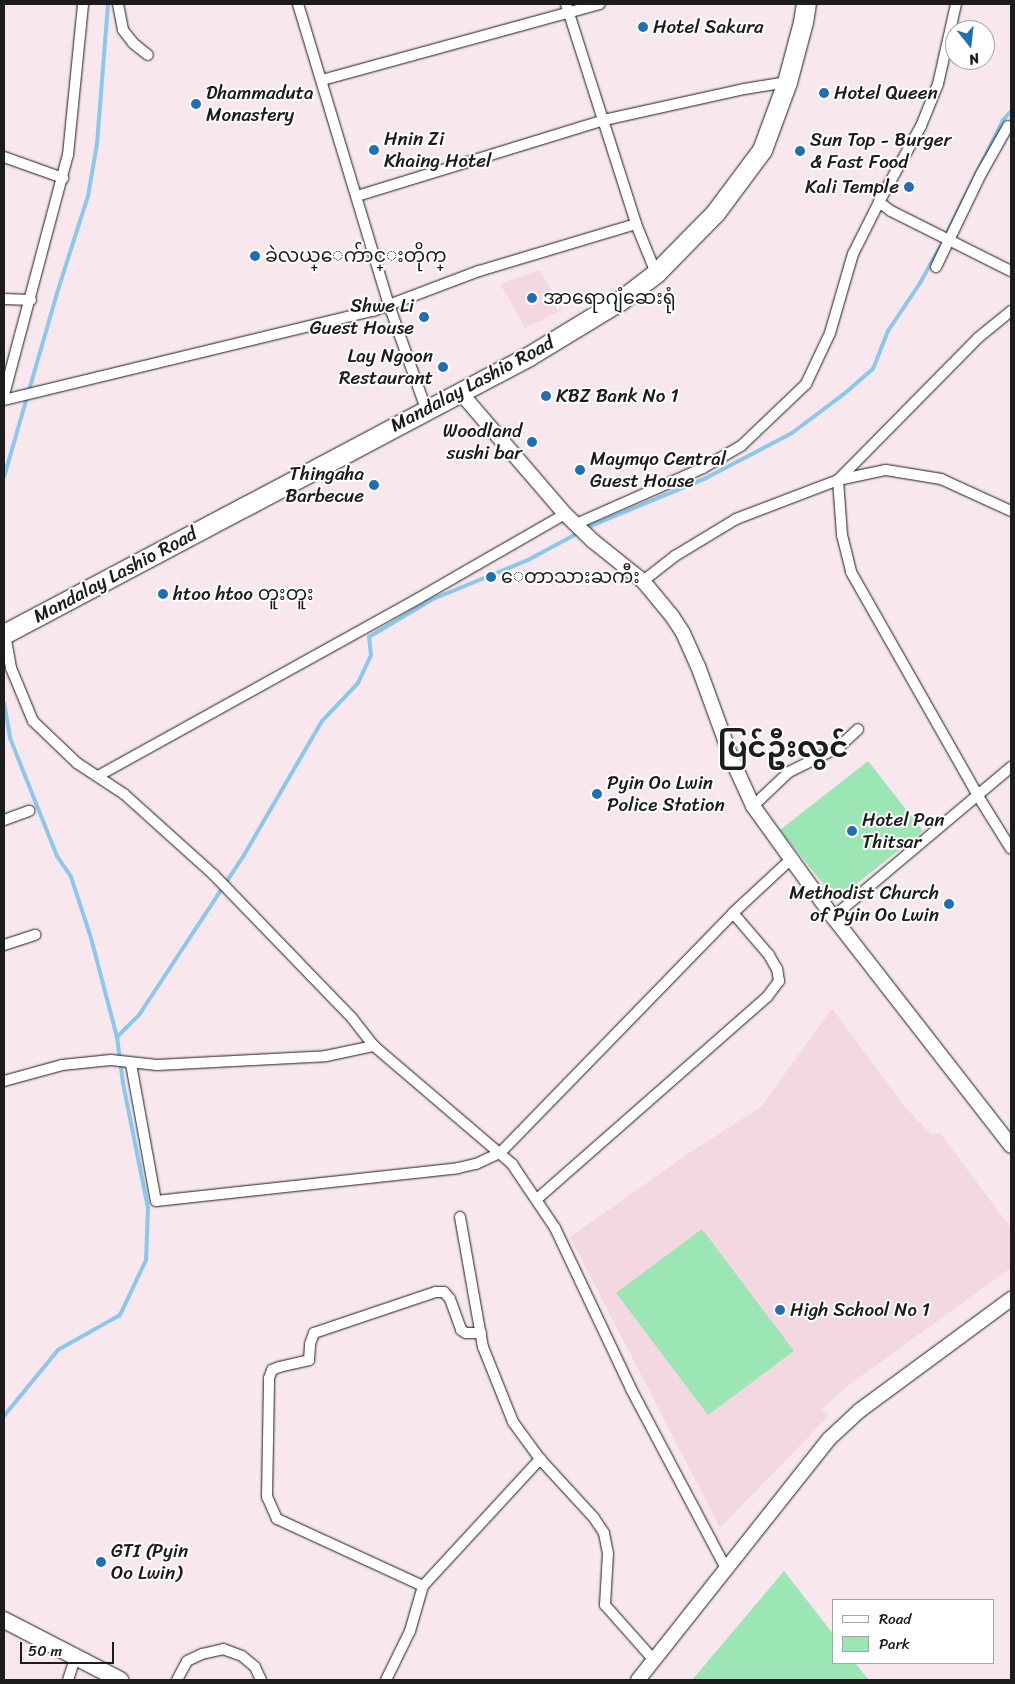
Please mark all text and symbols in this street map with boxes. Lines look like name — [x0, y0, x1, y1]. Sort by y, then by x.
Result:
place label: Hotel Sakura — [653, 16, 764, 38]
north arrow — [945, 20, 995, 70]
marker: Hotel Sakura — [637, 21, 649, 33]
text: N — [966, 46, 982, 72]
place label: Dhammaduta Monastery — [206, 82, 314, 126]
place label: Hotel Queen — [834, 82, 937, 104]
marker: Hotel Queen — [818, 87, 830, 99]
marker: Dhammaduta Monastery — [190, 98, 202, 110]
place label: Hnin Zi Khaing Hotel — [384, 128, 492, 172]
place label: Sun Top - Burger & Fast Food — [810, 129, 952, 173]
marker: Hnin Zi Khaing Hotel — [368, 144, 380, 156]
marker: Sun Top - Burger & Fast Food — [794, 145, 806, 157]
place label: Kali Temple — [804, 176, 899, 198]
marker: Kali Temple — [903, 181, 915, 193]
place label: ခဲလယ္ေက်ာင္းတိုက္ — [265, 245, 447, 267]
marker: ခဲလယ္ေက်ာင္းတိုက္ — [249, 250, 261, 262]
place label: အာရောဂျံဆေးရုံ — [543, 287, 676, 309]
marker: အာရောဂျံဆေးရုံ — [525, 291, 539, 305]
place label: Shwe Li Guest House — [309, 295, 414, 339]
marker: Shwe Li Guest House — [418, 311, 430, 323]
street label: Mandalay Lashio Road — [386, 331, 558, 437]
place label: Lay Ngoon Restaurant — [339, 345, 433, 389]
marker: Lay Ngoon Restaurant — [437, 361, 449, 373]
place label: KBZ Bank No 1 — [556, 385, 678, 407]
marker: KBZ Bank No 1 — [540, 390, 552, 402]
place label: Woodland sushi bar — [443, 420, 522, 464]
marker: Woodland sushi bar — [526, 436, 538, 448]
place label: Maymyo Central Guest House — [590, 448, 727, 492]
place label: Thingaha Barbecue — [285, 463, 364, 507]
marker: Maymyo Central Guest House — [574, 464, 586, 476]
marker: Thingaha Barbecue — [368, 479, 380, 491]
street label: Mandalay Lashio Road — [29, 522, 201, 628]
place label: ေတာသားႀကီး — [501, 566, 640, 588]
marker: ေတာသားႀကီး — [485, 571, 497, 583]
place label: htoo htoo တူးတူး — [173, 583, 314, 605]
marker: htoo htoo တူးတူး — [157, 588, 169, 600]
district label: ပြင်ဦးလွင် — [718, 731, 848, 765]
place label: Pyin Oo Lwin Police Station — [607, 772, 725, 816]
marker: Pyin Oo Lwin Police Station — [591, 788, 603, 800]
place label: Hotel Pan Thitsar — [862, 809, 945, 853]
marker: Hotel Pan Thitsar — [846, 825, 858, 837]
place label: Methodist Church of Pyin Oo Lwin — [789, 882, 939, 926]
marker: Methodist Church of Pyin Oo Lwin — [943, 898, 955, 910]
place label: High School No 1 — [790, 1299, 930, 1321]
marker: High School No 1 — [774, 1304, 786, 1316]
place label: GTI (Pyin Oo Lwin) — [111, 1540, 189, 1584]
marker: GTI (Pyin Oo Lwin) — [95, 1556, 107, 1568]
legend — [832, 1599, 995, 1664]
text: Road — [879, 1606, 911, 1632]
text: Park — [879, 1631, 910, 1657]
scale bar — [22, 1632, 116, 1664]
text: 50 m — [28, 1638, 62, 1664]

